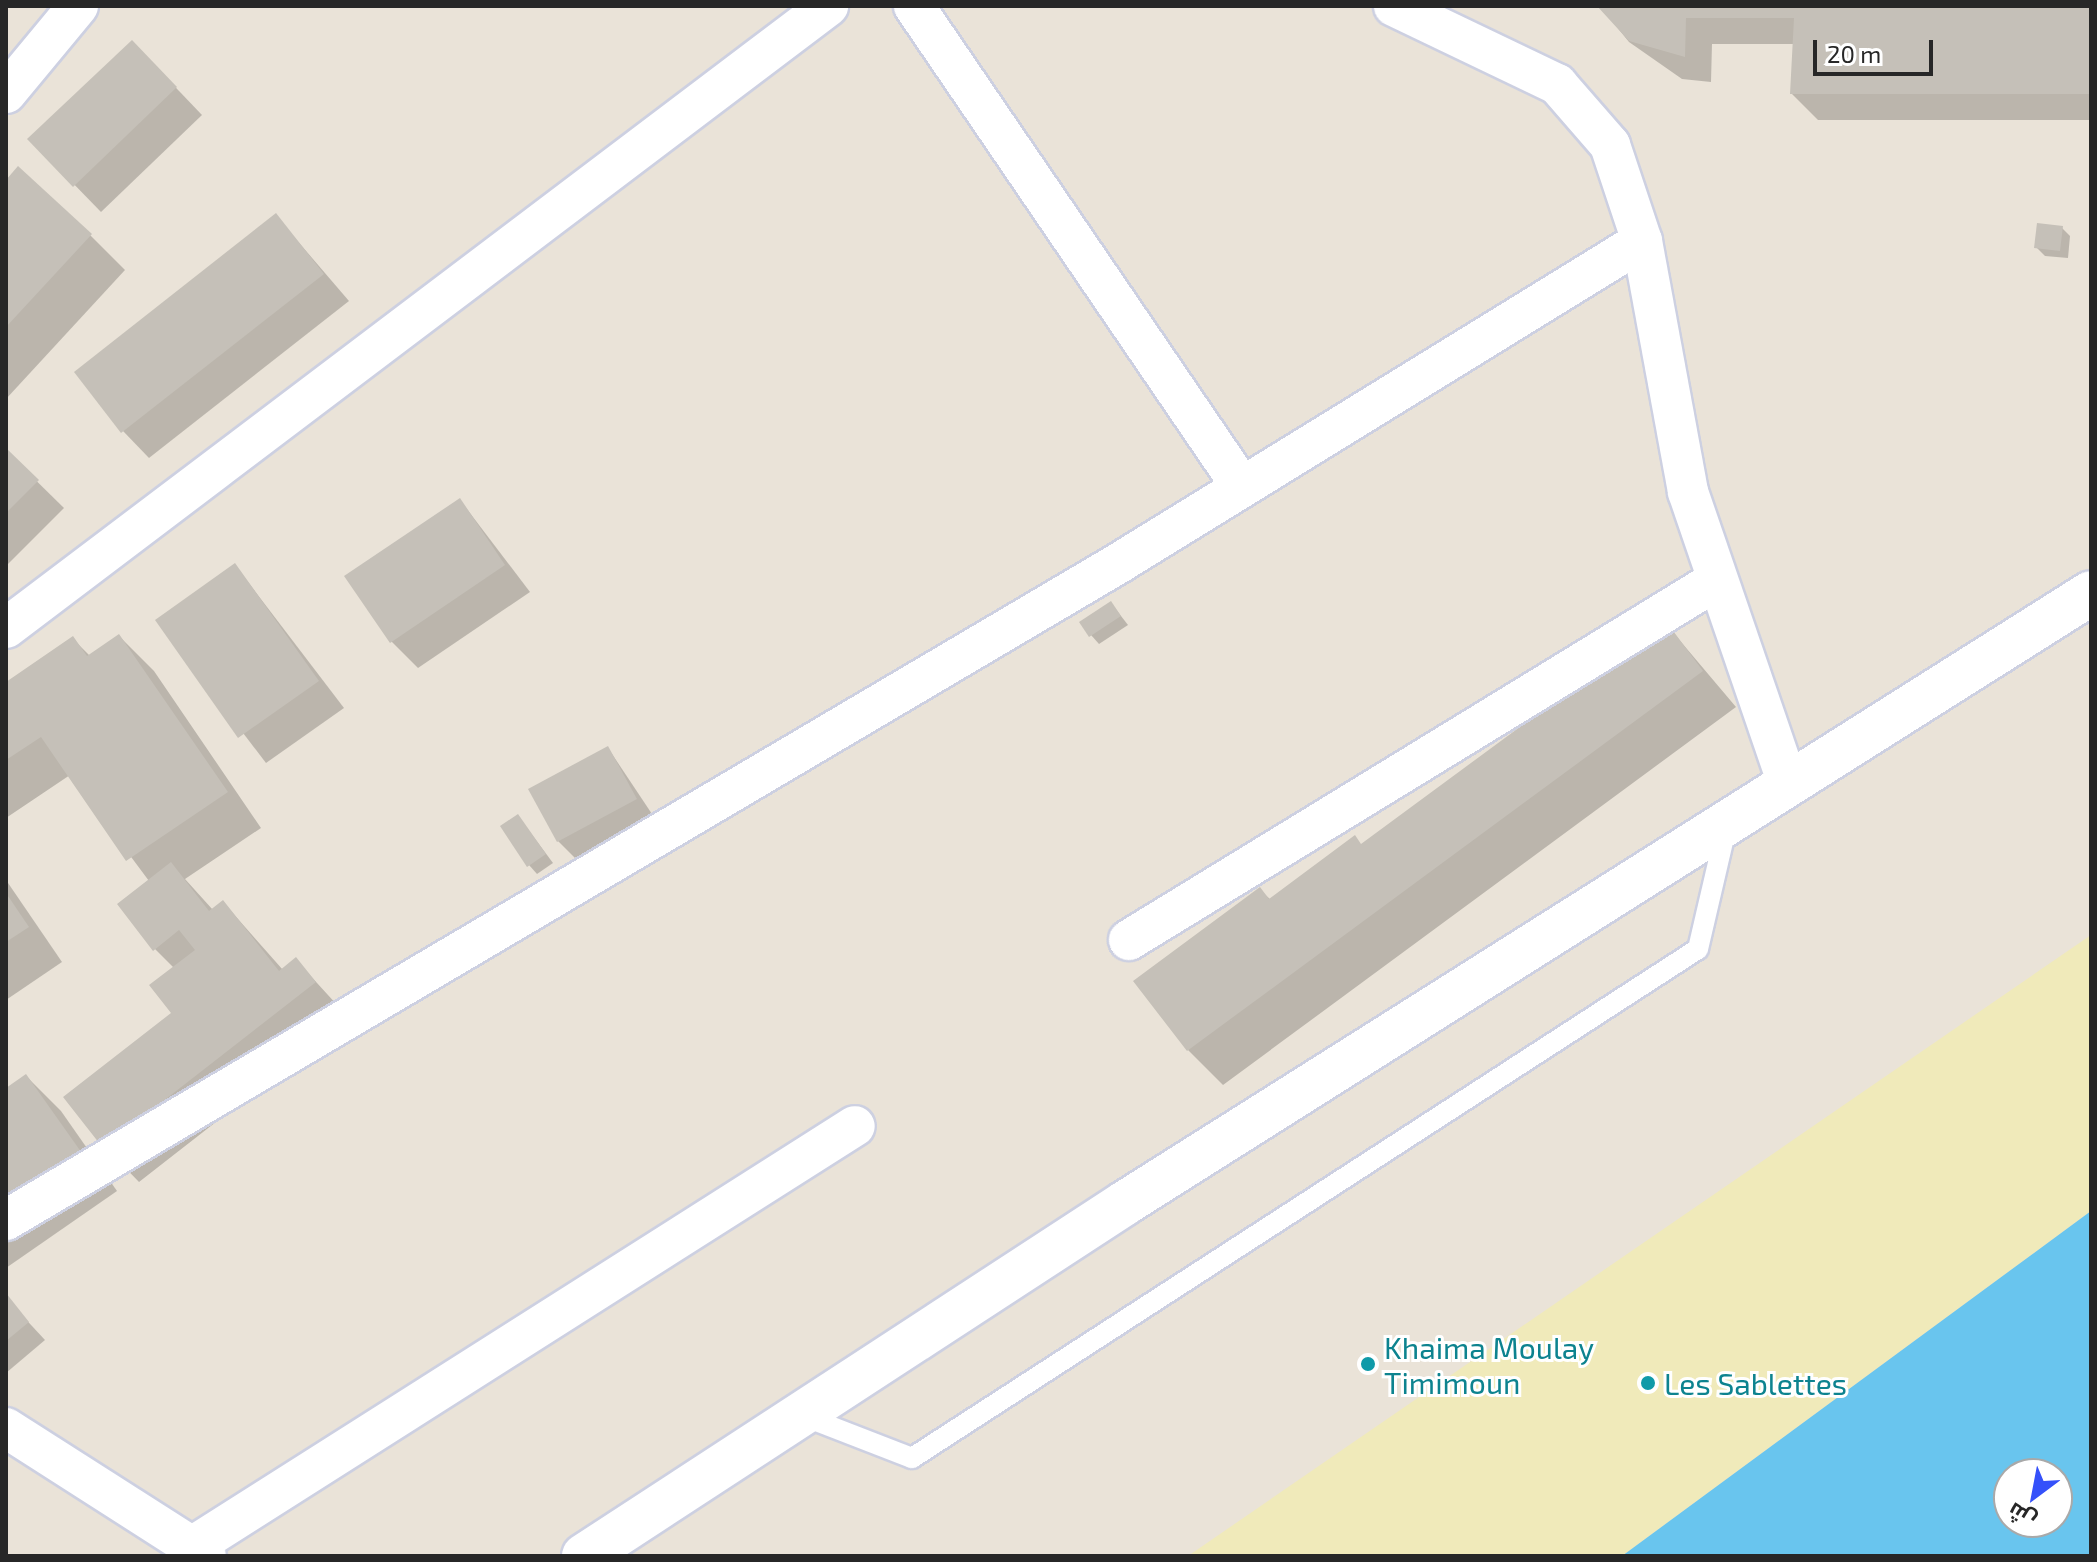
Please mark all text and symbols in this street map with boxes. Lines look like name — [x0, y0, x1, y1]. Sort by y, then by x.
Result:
scale bar — [1817, 24, 1937, 74]
text: 20 m — [1827, 39, 1881, 68]
place label: Khaima Moulay Timimoun — [1384, 1329, 1594, 1400]
marker: Khaima Moulay Timimoun — [1359, 1355, 1377, 1373]
place label: Les Sablettes — [1664, 1365, 1847, 1401]
marker: Les Sablettes — [1639, 1374, 1657, 1392]
north arrow — [1993, 1458, 2073, 1538]
text: ش — [2002, 1498, 2040, 1535]

